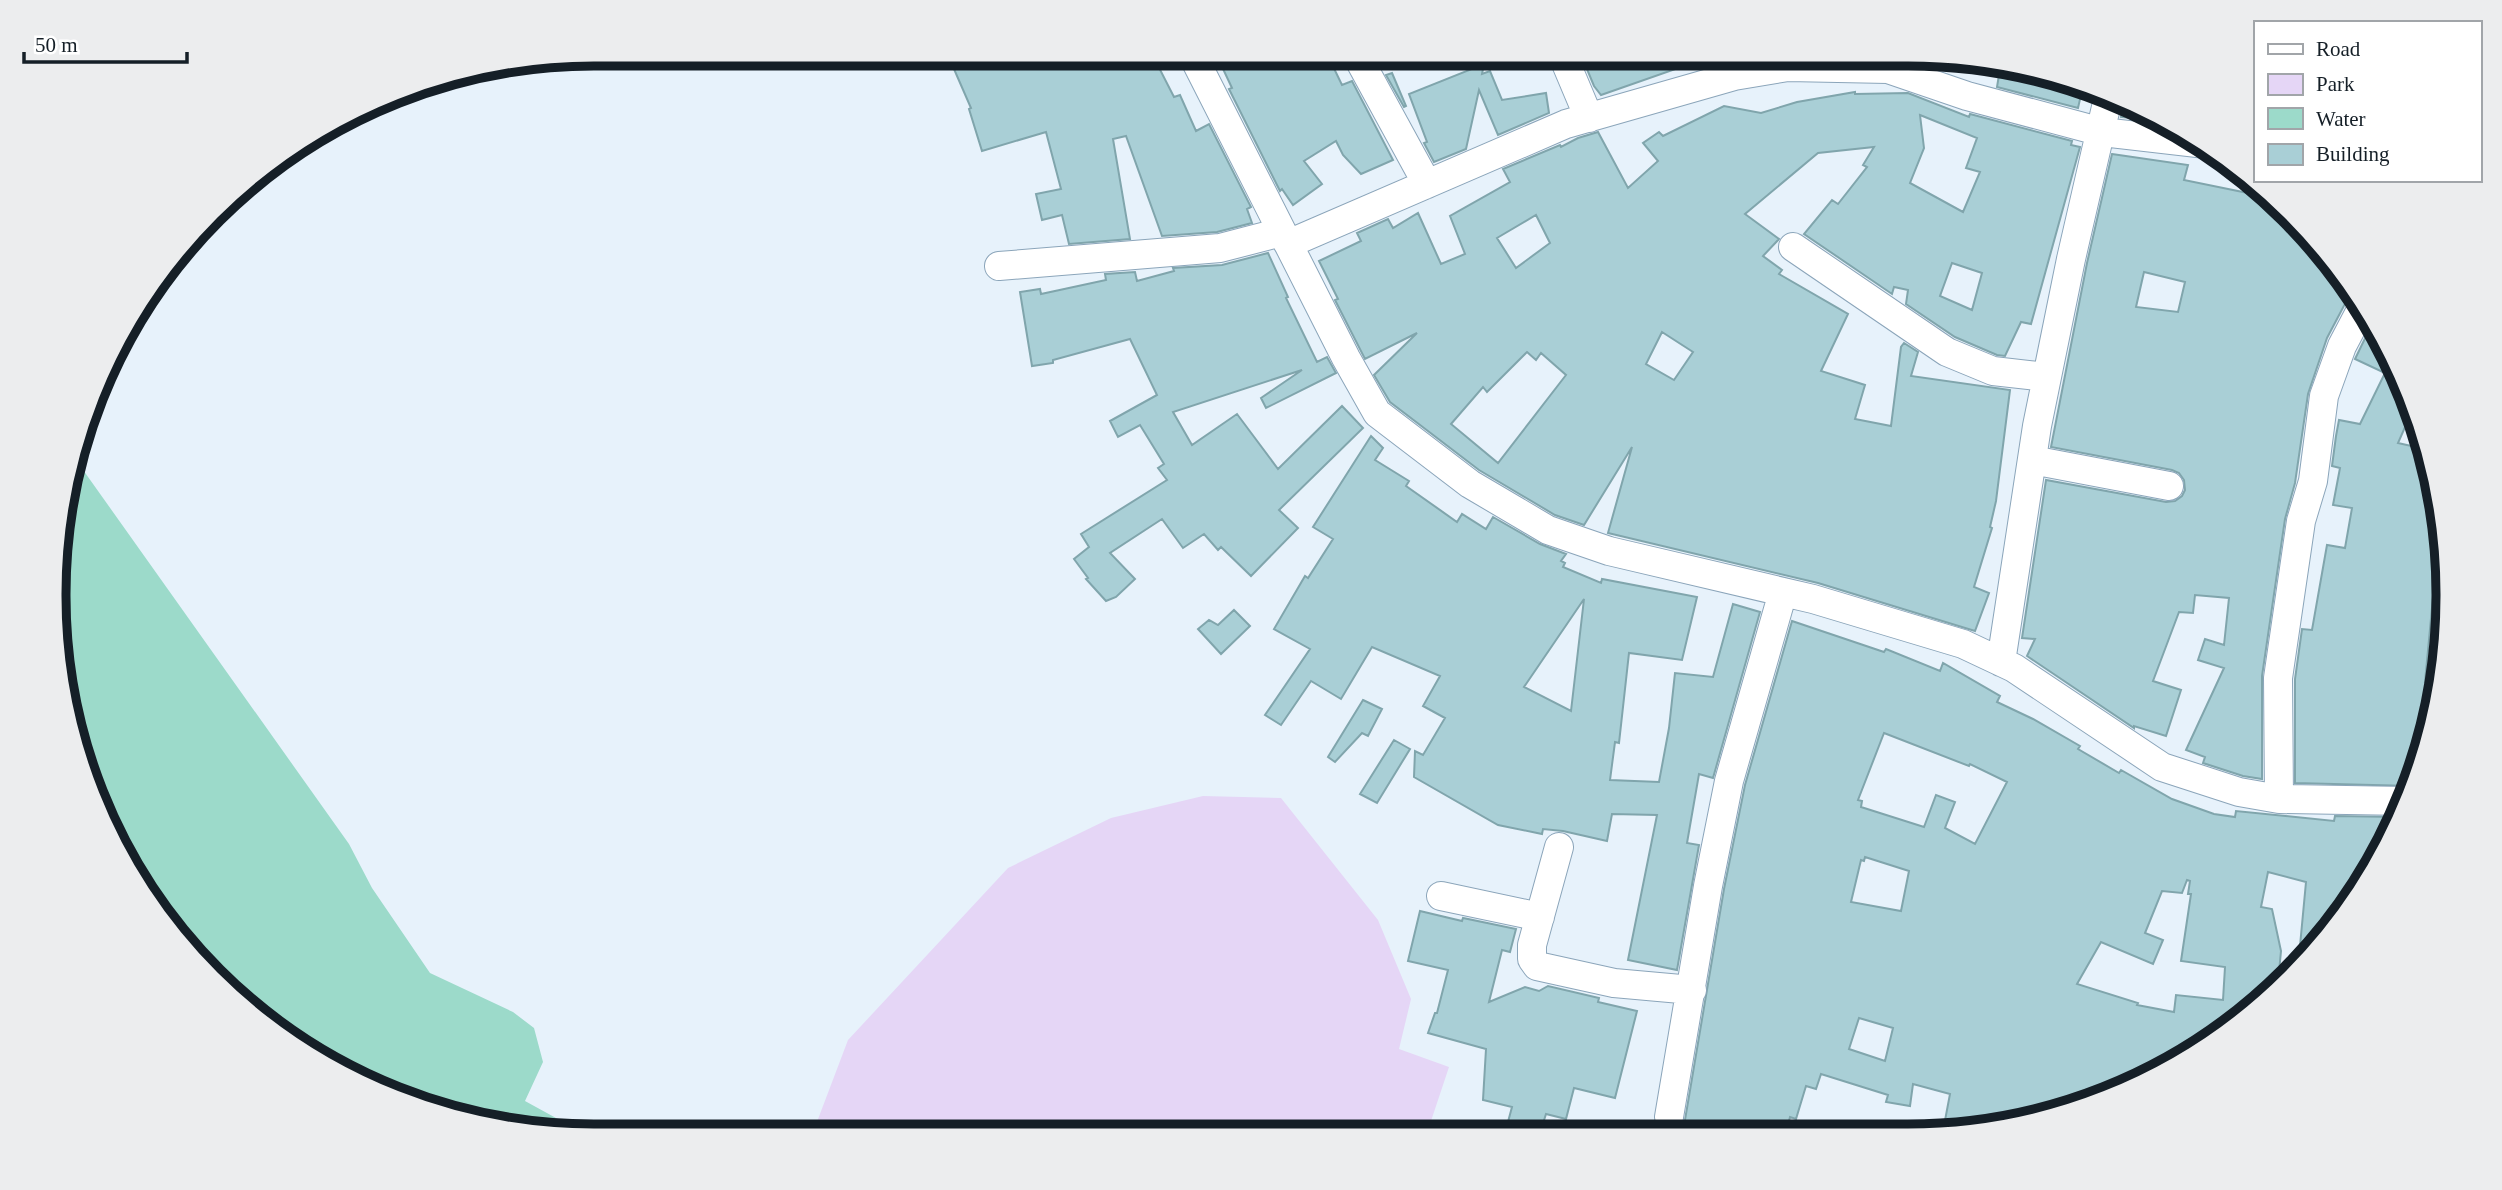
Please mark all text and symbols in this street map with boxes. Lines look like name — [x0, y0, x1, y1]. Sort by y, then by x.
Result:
scale bar — [24, 21, 187, 65]
legend — [2254, 21, 2481, 182]
text: 50 m — [35, 33, 78, 57]
text: Road — [2316, 37, 2361, 61]
text: Park — [2316, 72, 2355, 96]
text: Water — [2316, 107, 2366, 131]
text: Building — [2316, 142, 2390, 166]

